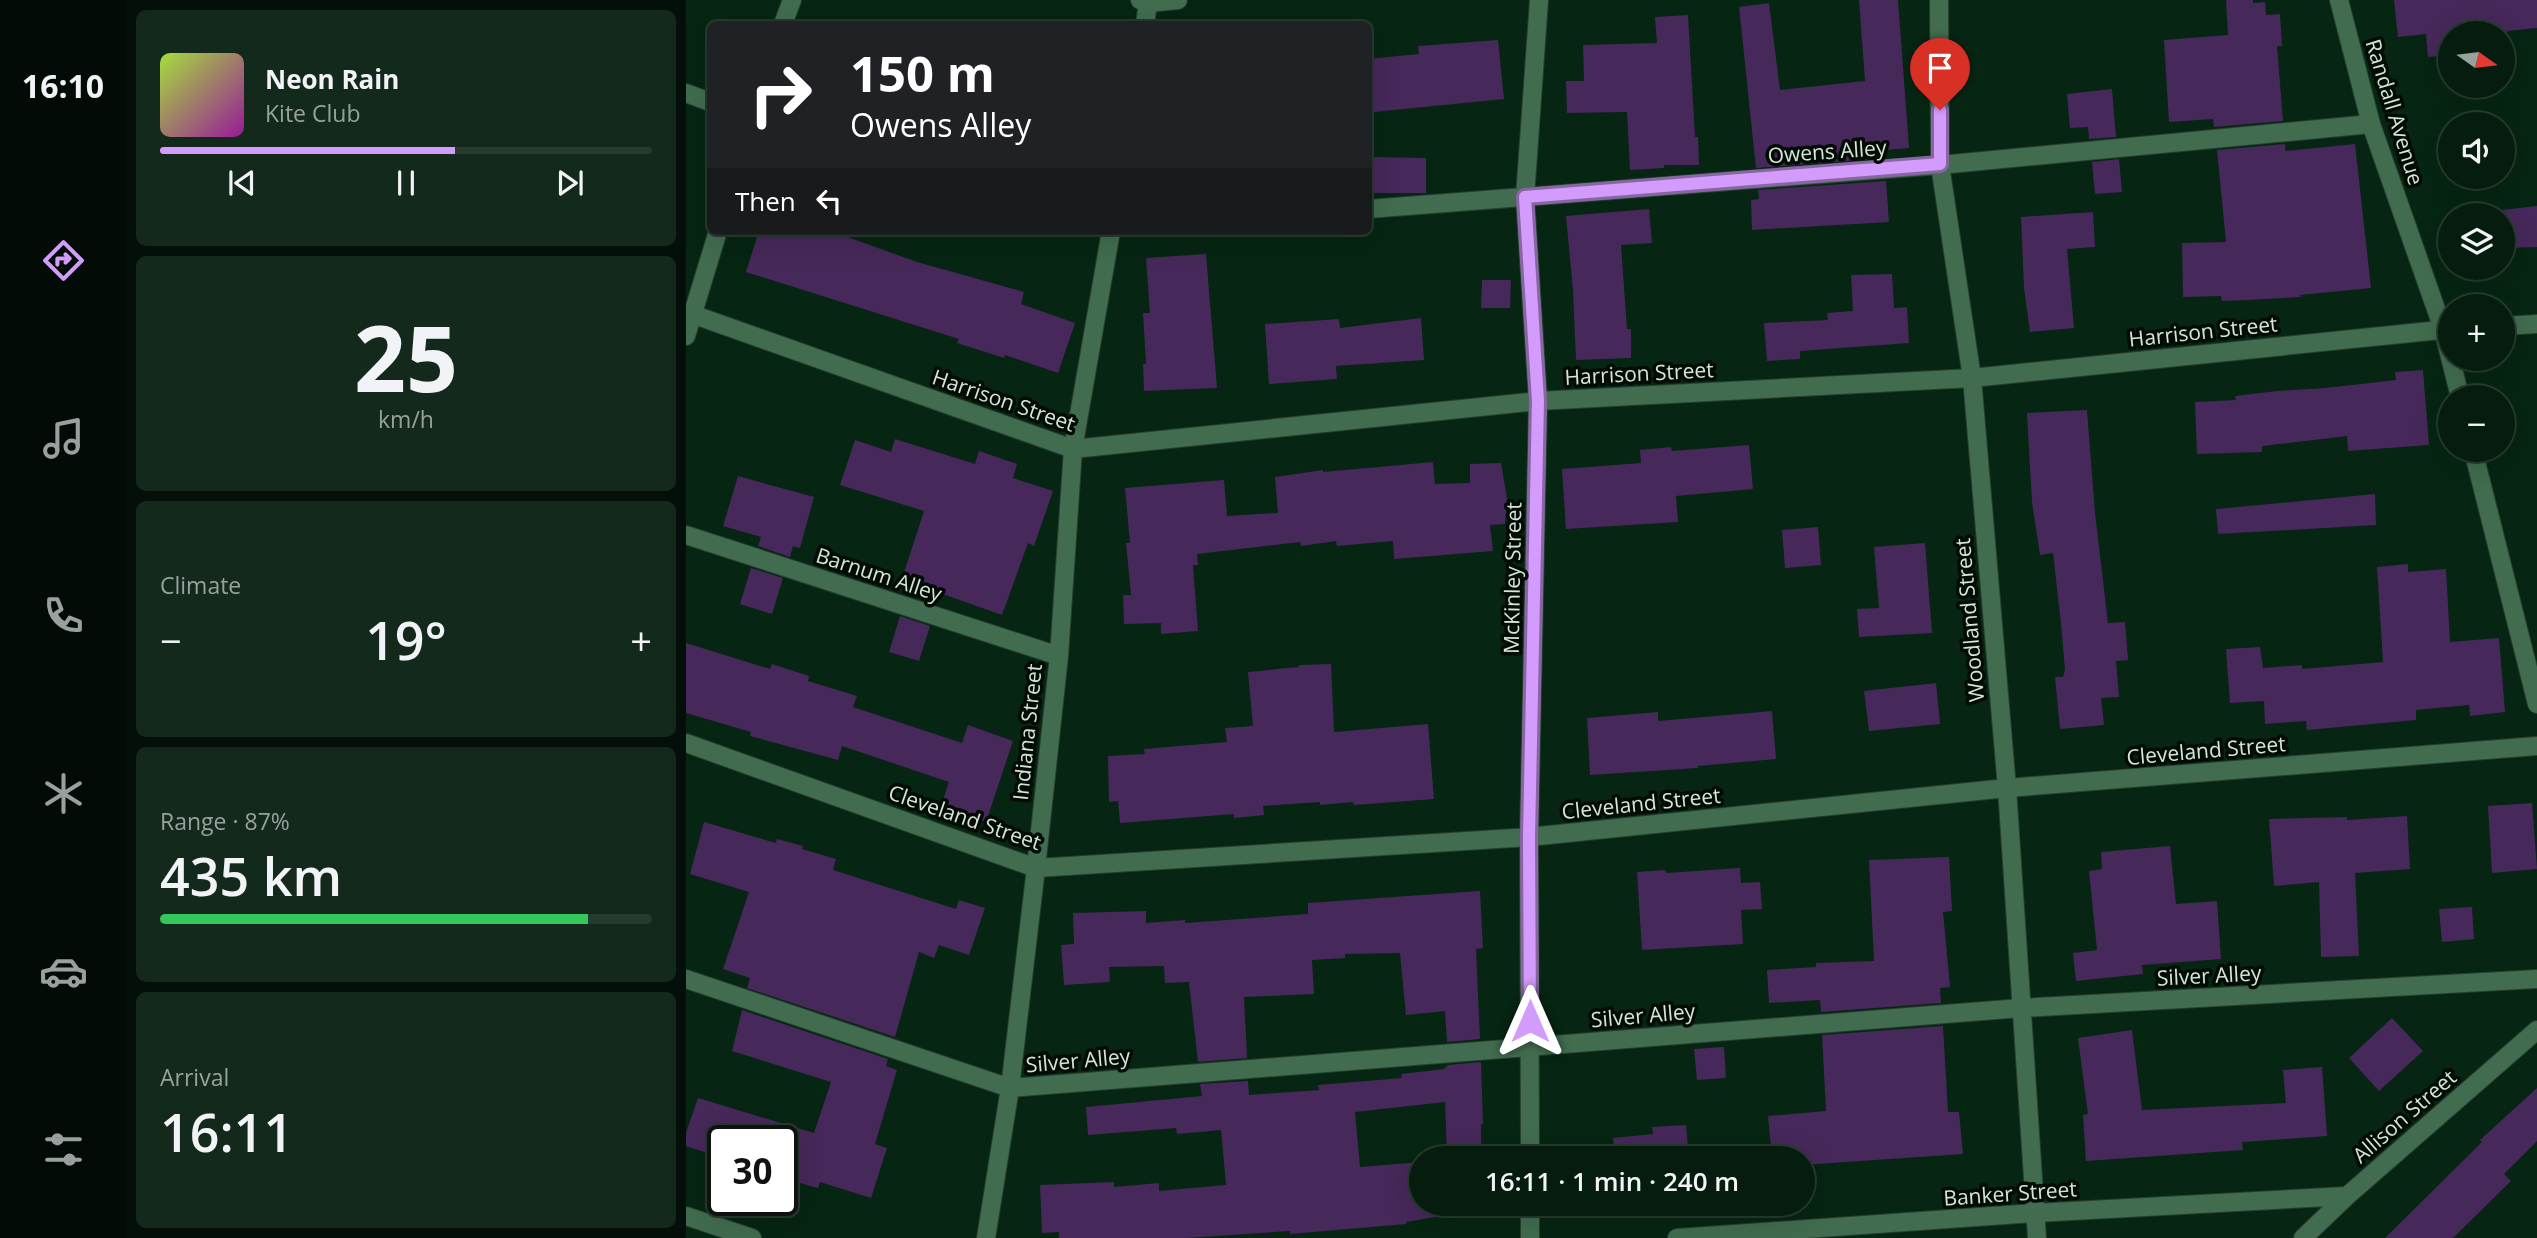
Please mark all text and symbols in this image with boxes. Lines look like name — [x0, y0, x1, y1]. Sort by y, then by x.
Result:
north arrow — [2438, 21, 2515, 98]
map controls — [2438, 21, 2515, 462]
street label: Randall Avenue — [2360, 36, 2430, 188]
pin — [1910, 38, 1970, 110]
text: 150 m — [850, 40, 995, 106]
icon: right — [735, 49, 826, 140]
icon: arrive — [1921, 49, 1959, 87]
text: Neon Rain — [265, 61, 399, 97]
text: 16:10 — [22, 64, 104, 107]
text: Kite Club — [265, 97, 360, 129]
text: Owens Alley — [850, 103, 1031, 146]
button: sound — [2438, 112, 2515, 189]
street label: Owens Alley — [1767, 133, 1888, 169]
icon: previous — [223, 164, 261, 202]
icon: pause — [387, 164, 425, 202]
icon: next — [551, 164, 589, 202]
icon: left — [810, 182, 848, 220]
text: Then — [735, 183, 796, 219]
button: layers — [2438, 203, 2515, 280]
icon: directions — [39, 236, 88, 285]
button: + — [2438, 294, 2515, 371]
text: 25 — [354, 295, 458, 419]
street label: Harrison Street — [2127, 309, 2279, 353]
street label: Harrison Street — [1564, 355, 1714, 391]
street label: Harrison Street — [929, 362, 1079, 438]
button: − — [2438, 385, 2515, 462]
text: km/h — [378, 403, 434, 435]
icon: music — [39, 414, 88, 463]
street label: McKinley Street — [1497, 502, 1527, 654]
street label: Woodland Street — [1948, 537, 1990, 703]
street label: Barnum Alley — [813, 540, 946, 608]
text: Climate — [160, 569, 241, 601]
icon: phone — [39, 591, 88, 640]
text: 19° — [365, 604, 447, 675]
text: − — [160, 614, 182, 666]
text: + — [630, 614, 652, 666]
street label: Indiana Street — [1006, 662, 1048, 802]
street label: Cleveland Street — [2125, 729, 2287, 771]
icon: climate — [39, 769, 88, 818]
street label: Cleveland Street — [885, 778, 1045, 856]
street label: Cleveland Street — [1560, 781, 1722, 825]
text: Range · 87% — [160, 805, 290, 837]
text: 435 km — [160, 840, 342, 911]
icon: car — [39, 947, 88, 996]
street label: Silver Alley — [2156, 958, 2262, 992]
position arrow — [1493, 984, 1567, 1058]
street label: Silver Alley — [1590, 996, 1697, 1034]
street label: Silver Alley — [1025, 1041, 1132, 1079]
text: Arrival — [160, 1061, 229, 1093]
street label: Allison Street — [2346, 1063, 2462, 1169]
text: 16:11 — [160, 1096, 293, 1167]
icon: filters — [39, 1125, 88, 1174]
speed limit sign: 30 — [707, 1125, 798, 1216]
text: 16:11 · 1 min · 240 m — [1485, 1163, 1739, 1199]
street label: Banker Street — [1942, 1174, 2078, 1212]

